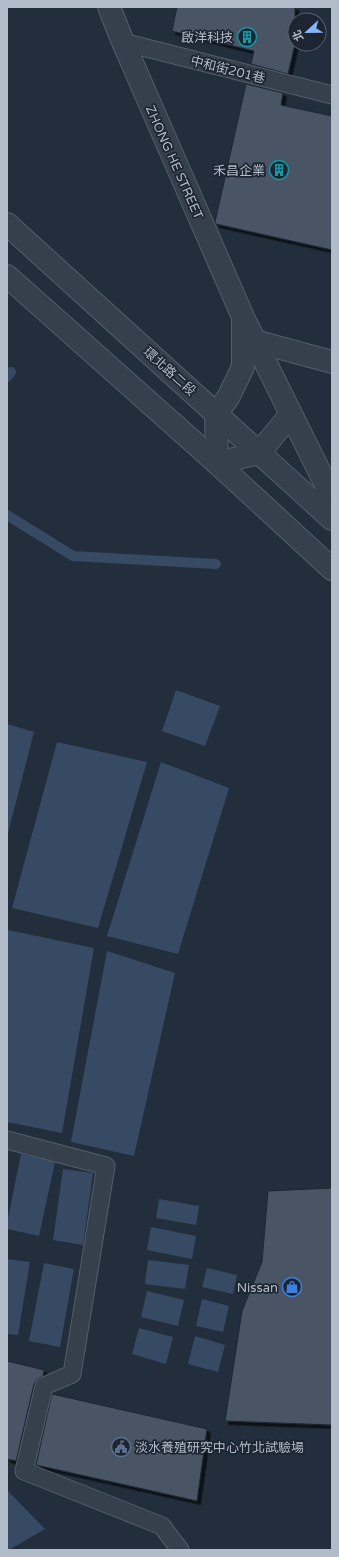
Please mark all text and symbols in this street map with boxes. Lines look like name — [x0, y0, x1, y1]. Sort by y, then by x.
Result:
north arrow — [287, 12, 327, 52]
building icon: 啟洋科技 — [236, 26, 258, 48]
text: 北 — [290, 28, 306, 43]
place label: 啟洋科技 — [181, 30, 233, 46]
street label: 中和街201巷 — [189, 53, 267, 87]
street label: ZHONG HE STREET — [142, 103, 206, 222]
building icon: 禾昌企業 — [268, 159, 290, 181]
place label: 禾昌企業 — [213, 163, 265, 179]
street label: 環北路二段 — [140, 344, 199, 399]
shop icon: Nissan — [281, 1276, 303, 1298]
place label: Nissan — [237, 1280, 278, 1296]
public building icon: 淡水養殖研究中心竹北試驗場 — [110, 1436, 132, 1458]
place label: 淡水養殖研究中心竹北試驗場 — [135, 1440, 304, 1456]

